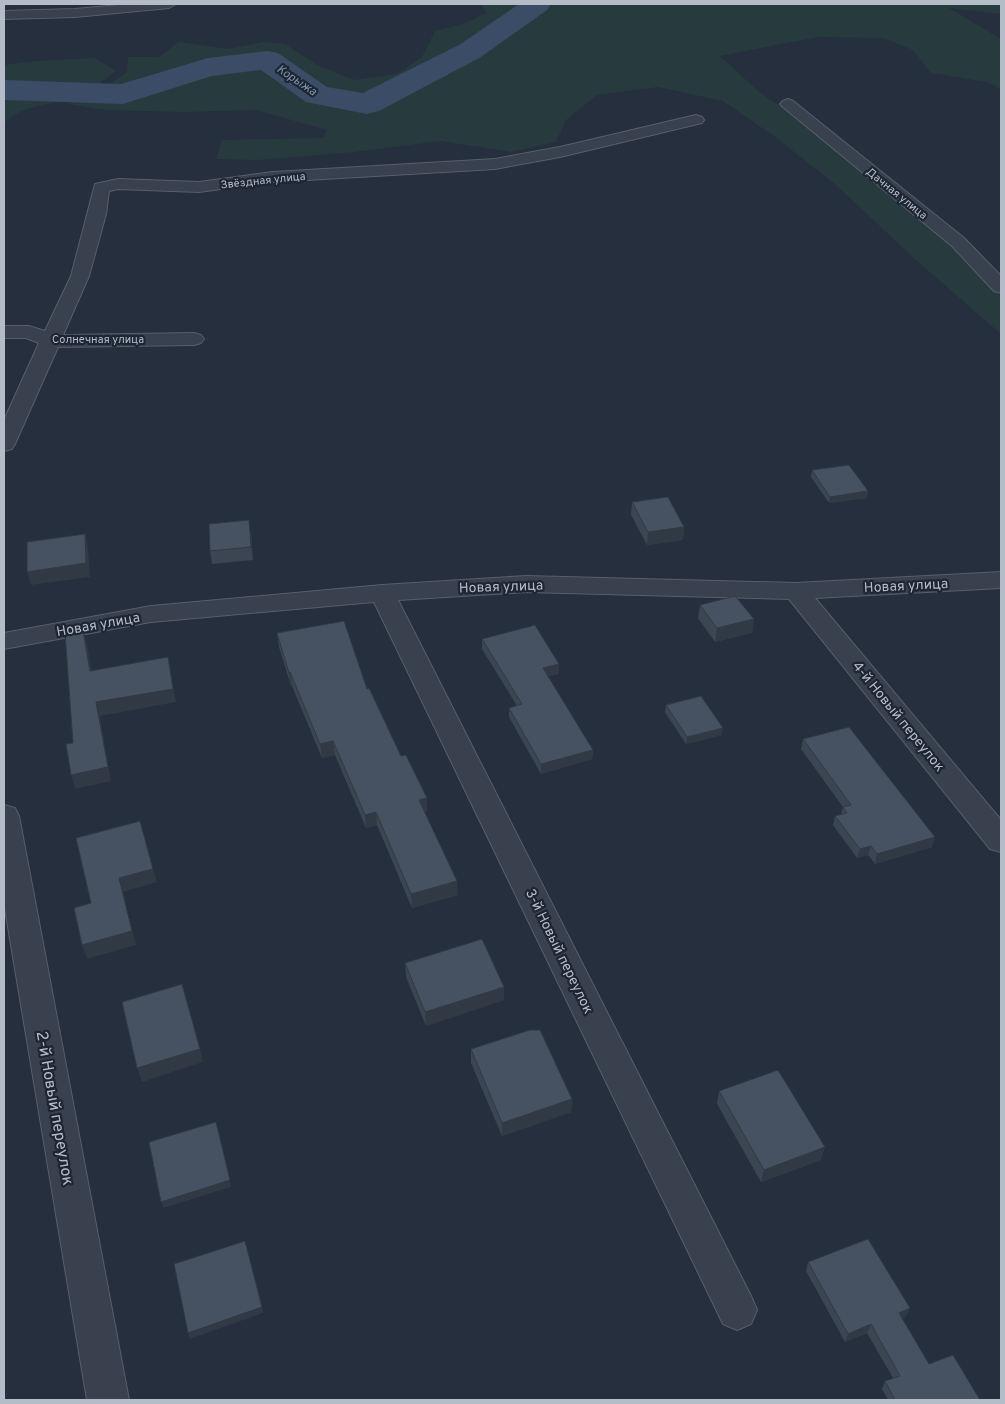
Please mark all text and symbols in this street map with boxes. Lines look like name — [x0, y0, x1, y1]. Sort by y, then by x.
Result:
water label: Корыжа — [273, 62, 320, 101]
street label: Дачная улица — [863, 165, 930, 223]
street label: Звёздная улица — [220, 170, 306, 192]
street label: Солнечная улица — [52, 333, 144, 347]
street label: Новая улица — [863, 576, 949, 597]
street label: Новая улица — [459, 578, 544, 597]
street label: Новая улица — [55, 610, 141, 641]
street label: 4-й Новый переулок — [848, 658, 948, 776]
street label: 3-й Новый переулок — [521, 886, 596, 1017]
street label: 2-й Новый переулок — [31, 1030, 77, 1187]

